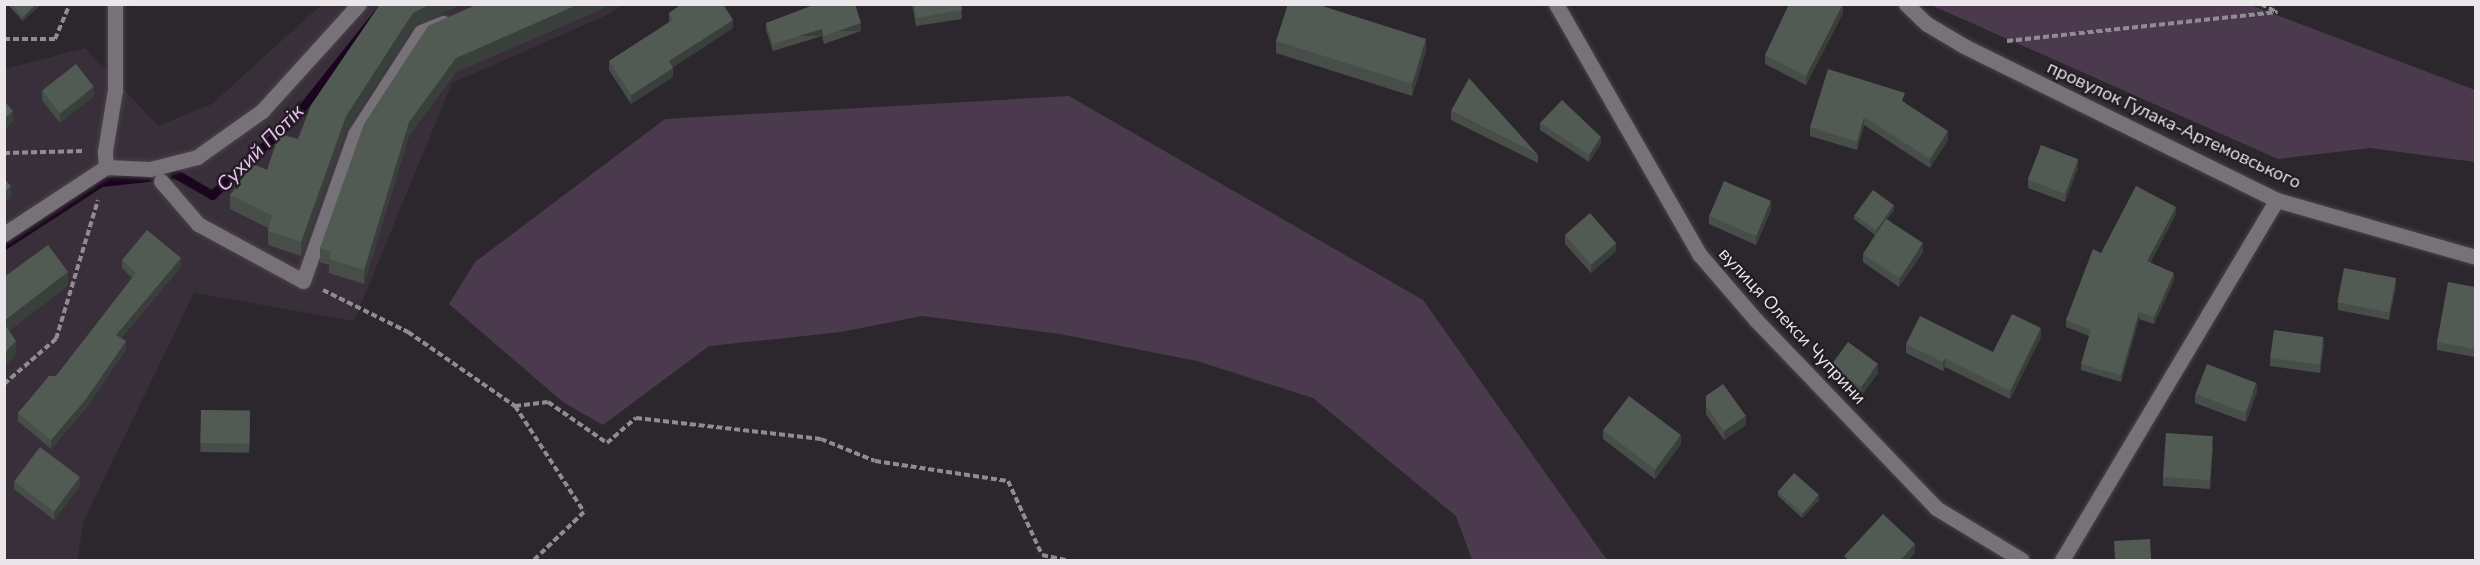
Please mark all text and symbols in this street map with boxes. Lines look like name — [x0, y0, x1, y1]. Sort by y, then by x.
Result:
street label: провулок Гулака-Артемовського — [2044, 57, 2304, 193]
water label: Сухий Потік — [211, 99, 309, 197]
street label: вулиця Олекси Чуприни — [1714, 243, 1870, 409]

